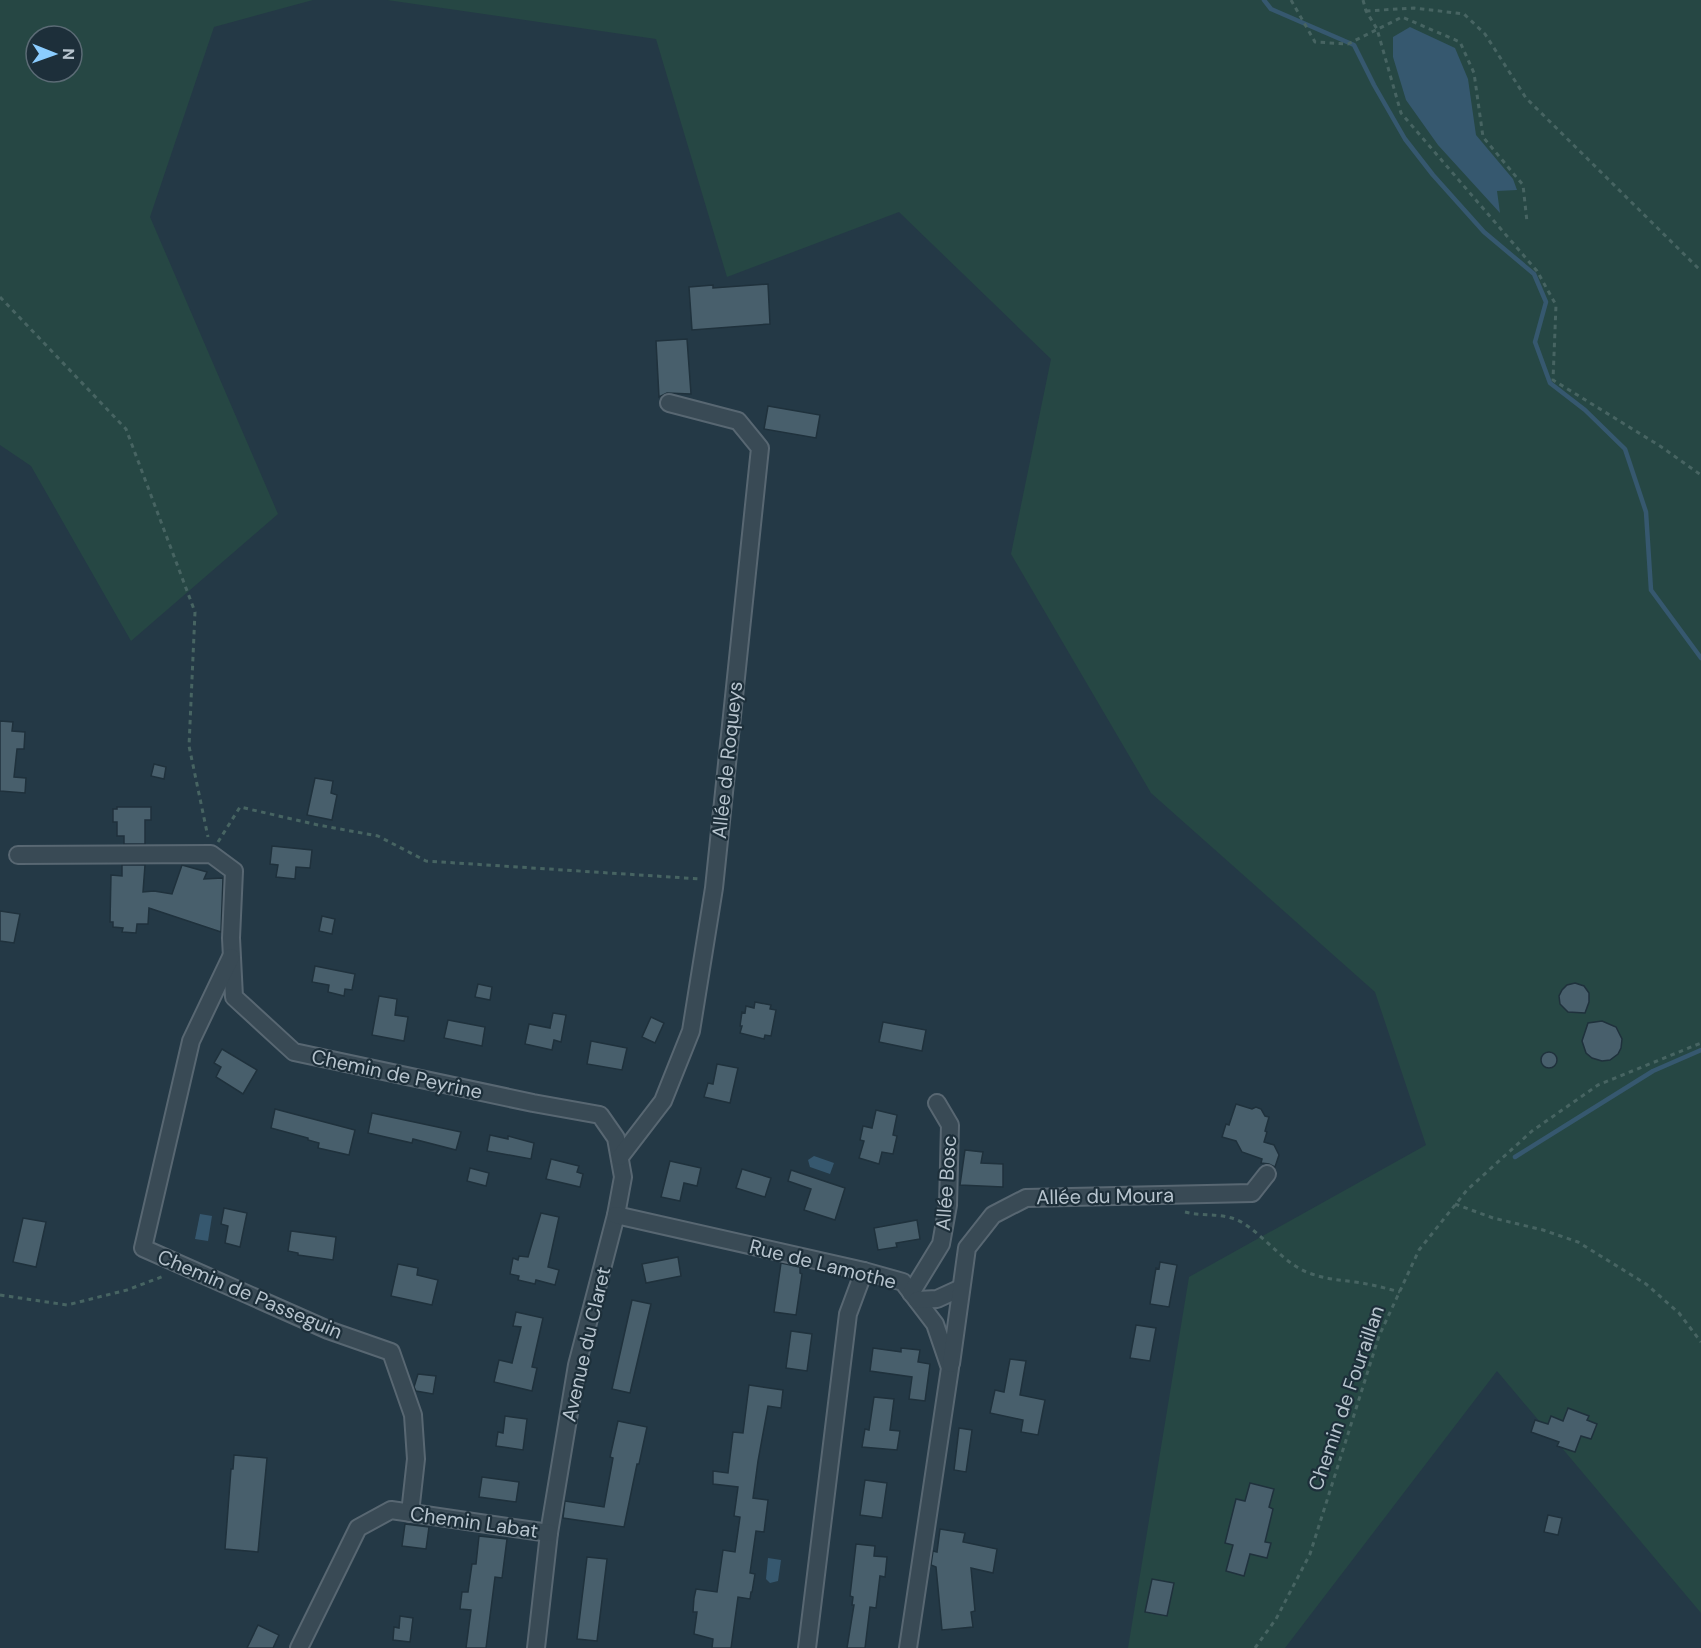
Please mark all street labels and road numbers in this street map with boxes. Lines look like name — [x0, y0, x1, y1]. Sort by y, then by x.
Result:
street label: Allée de Roqueys — [706, 680, 748, 840]
street label: Chemin de Peyrine — [309, 1043, 485, 1105]
street label: Allée Bosc — [930, 1134, 962, 1232]
street label: Allée du Moura — [1036, 1182, 1174, 1210]
street label: Rue de Lamothe — [747, 1233, 899, 1295]
street label: Chemin de Passeguin — [154, 1243, 346, 1345]
street label: Avenue du Claret — [556, 1264, 616, 1424]
street label: Chemin de Fouraillan — [1302, 1302, 1390, 1494]
street label: Chemin Labat — [408, 1500, 540, 1544]

